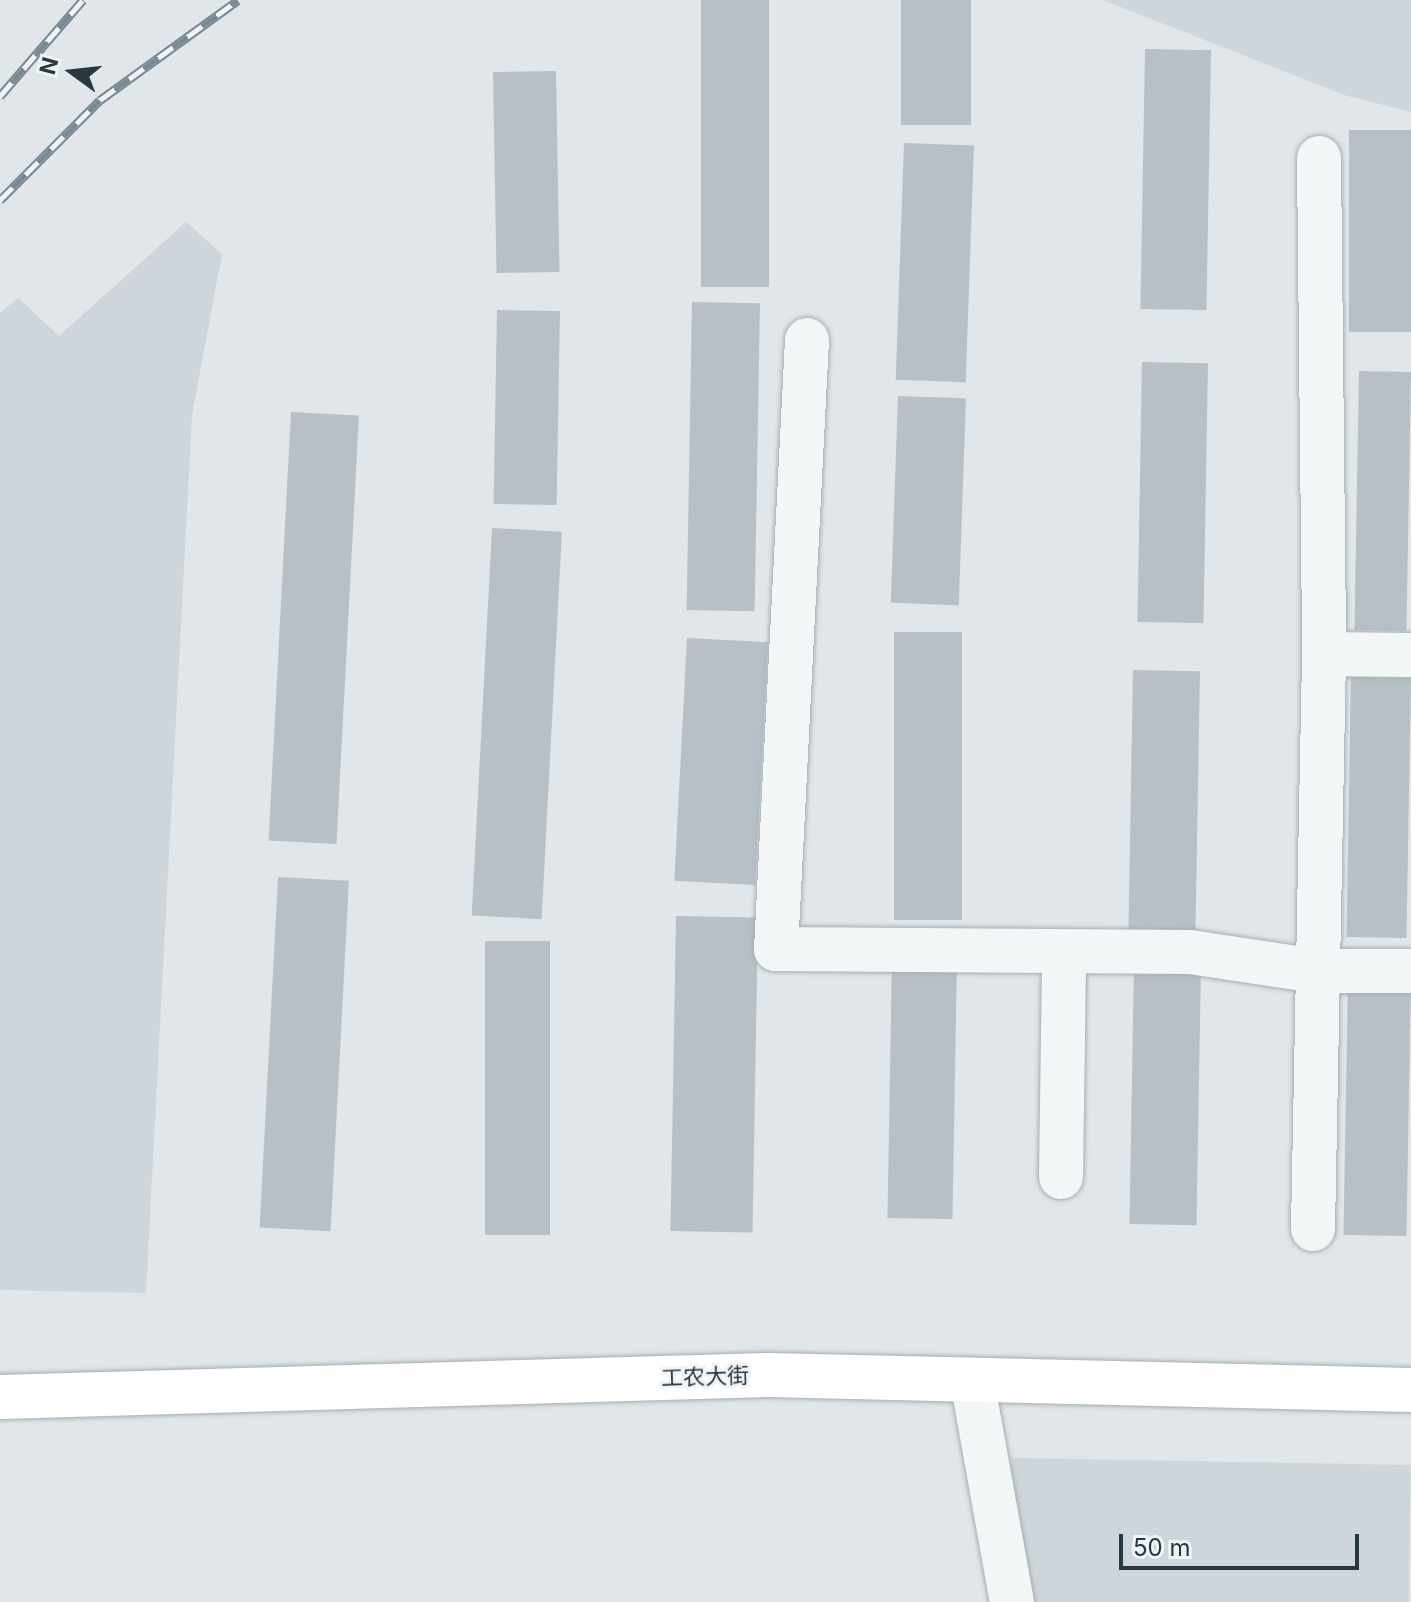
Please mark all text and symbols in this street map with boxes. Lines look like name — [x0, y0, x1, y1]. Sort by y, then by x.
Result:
north arrow — [32, 32, 112, 112]
text: N — [34, 54, 64, 77]
street label: 工农大街 — [661, 1362, 749, 1392]
scale bar — [1123, 1518, 1363, 1568]
text: 50 m — [1133, 1533, 1191, 1562]

